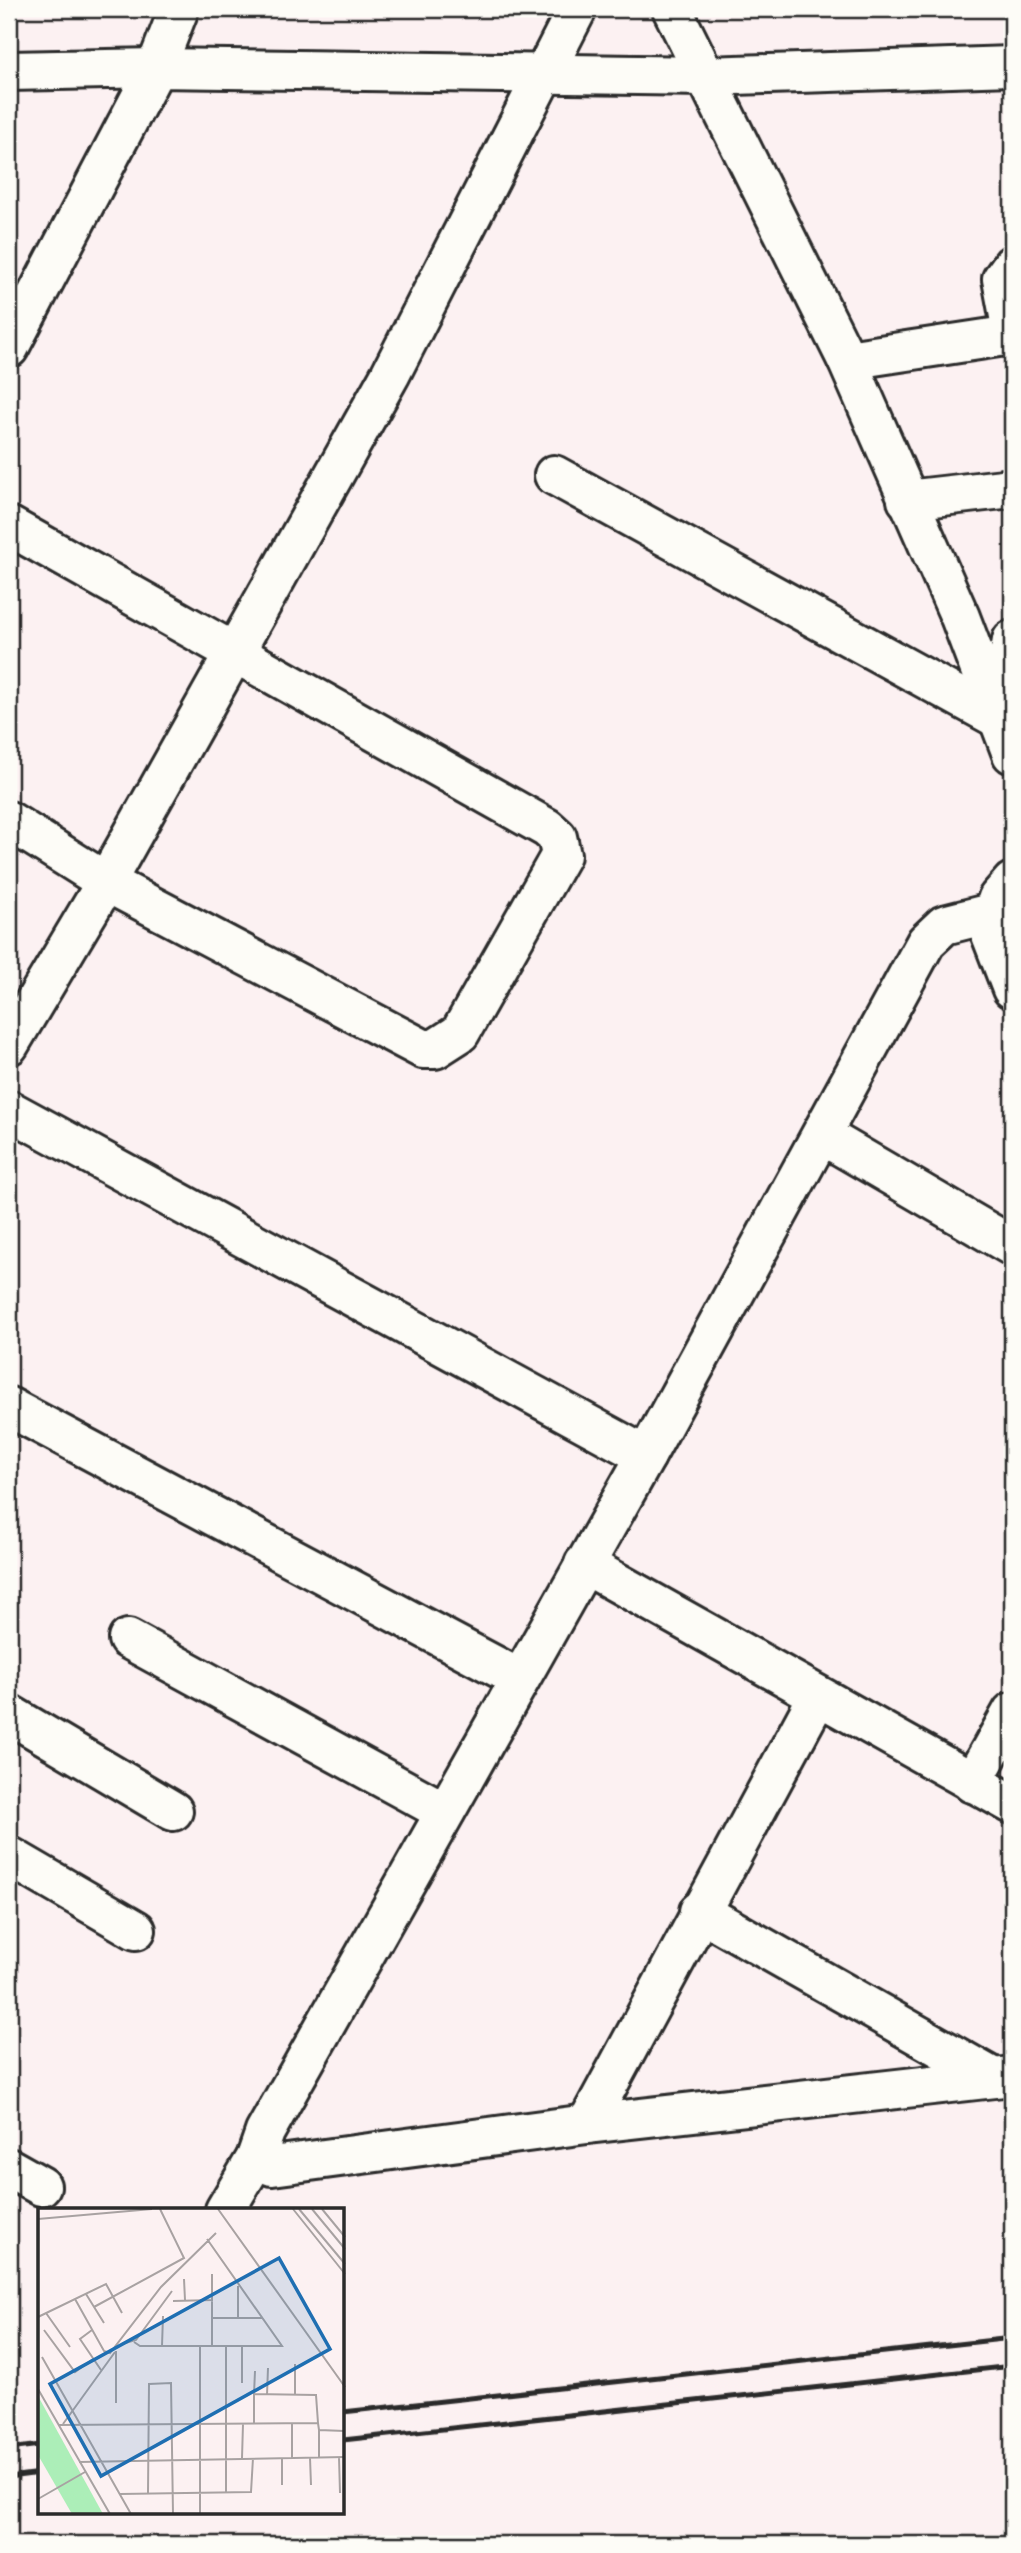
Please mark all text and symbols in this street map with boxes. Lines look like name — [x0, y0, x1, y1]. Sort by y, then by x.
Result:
inset map — [38, 2208, 345, 2514]

